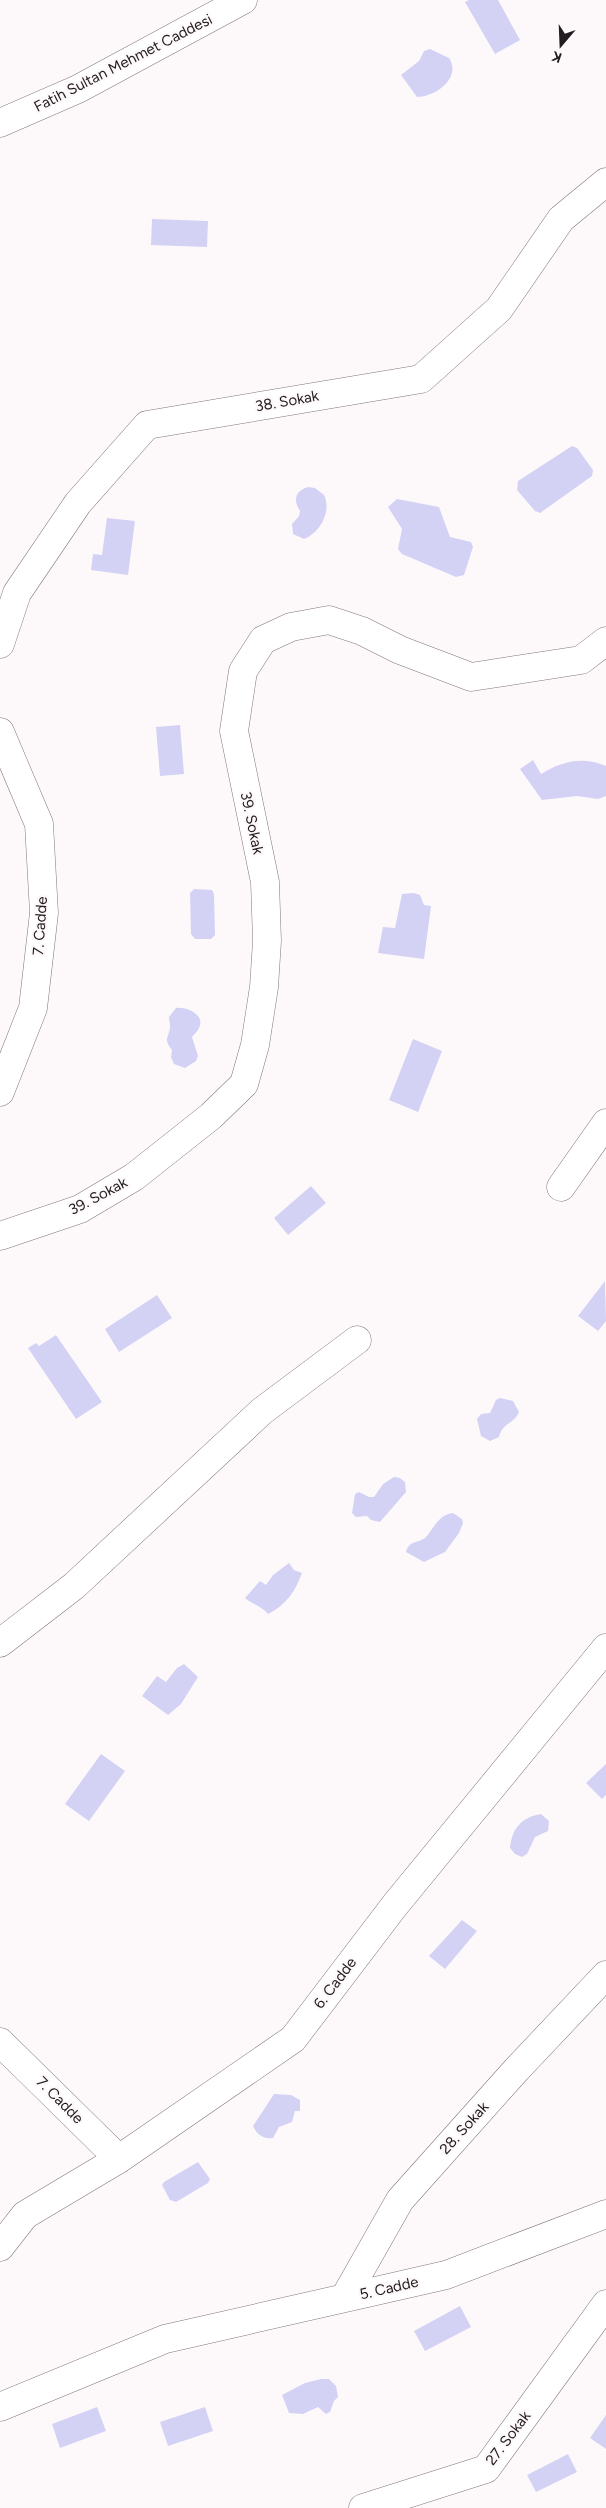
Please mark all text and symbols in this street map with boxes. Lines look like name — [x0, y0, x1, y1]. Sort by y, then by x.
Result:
street label: Fatih Sultan Mehmet Caddesi — [31, 10, 215, 116]
north arrow — [536, 20, 586, 70]
text: K — [549, 47, 564, 66]
street label: 38. Sokak — [254, 386, 321, 415]
street label: 39. Sokak — [237, 790, 268, 857]
street label: 7. Cadde — [29, 896, 51, 956]
street label: 39. Sokak — [66, 1173, 131, 1219]
street label: 6. Cadde — [310, 1954, 360, 2012]
street label: 7. Cadde — [33, 2073, 87, 2127]
street label: 28. Sokak — [436, 2098, 493, 2158]
street label: 5. Cadde — [358, 2273, 420, 2303]
street label: 27. Sokak — [482, 2407, 535, 2469]

